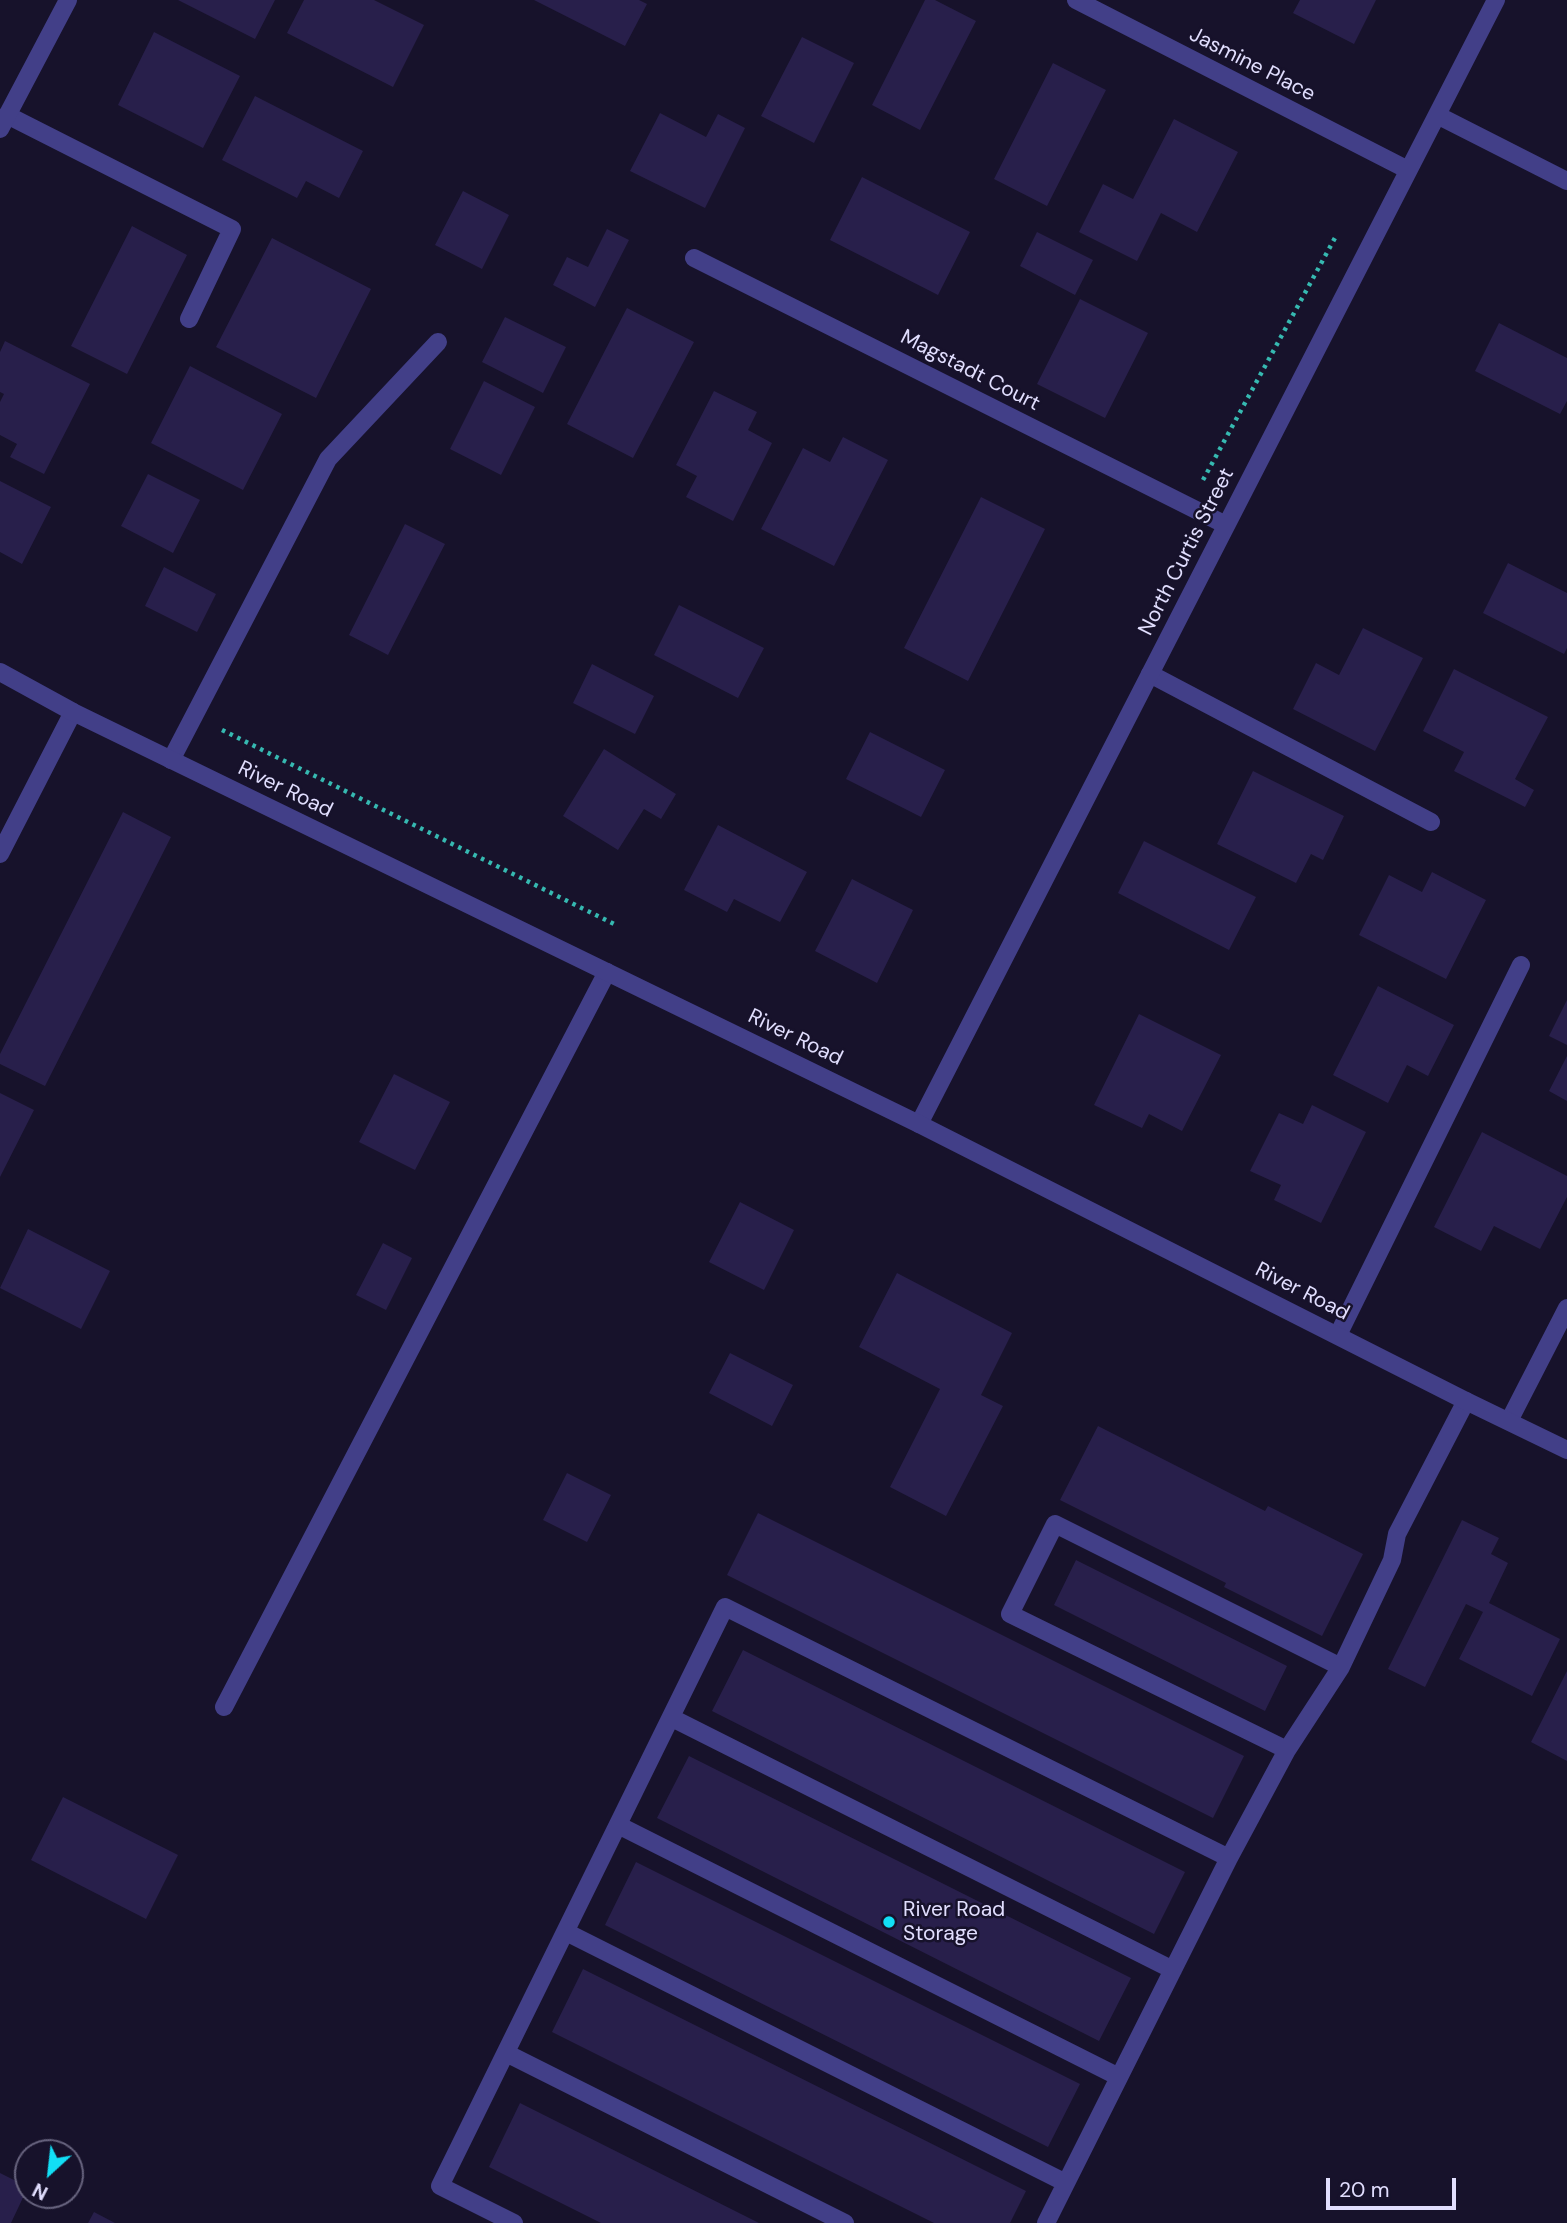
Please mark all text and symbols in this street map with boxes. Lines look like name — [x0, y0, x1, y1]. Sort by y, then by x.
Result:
street label: Jasmine Place — [1185, 22, 1319, 108]
street label: Magstadt Court — [896, 325, 1044, 417]
street label: North Curtis Street — [1134, 464, 1240, 640]
street label: River Road — [234, 756, 336, 824]
street label: River Road — [744, 1004, 846, 1072]
street label: River Road — [1251, 1258, 1353, 1326]
place label: River Road Storage — [903, 1897, 1005, 1947]
marker: River Road Storage — [881, 1914, 897, 1930]
north arrow — [14, 2139, 84, 2209]
scale bar — [1329, 2164, 1458, 2208]
text: 20 m — [1339, 2176, 1390, 2204]
text: N — [28, 2177, 52, 2206]

